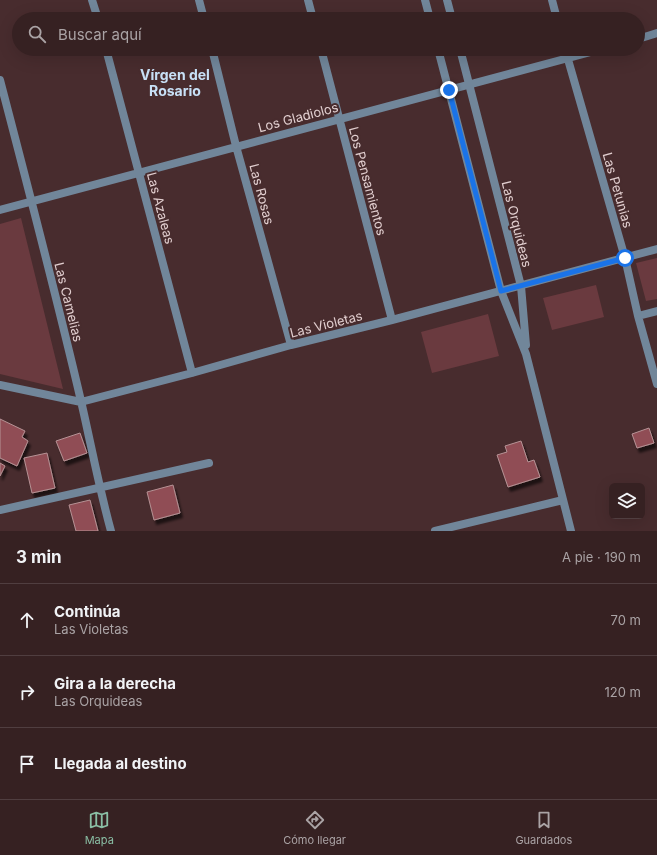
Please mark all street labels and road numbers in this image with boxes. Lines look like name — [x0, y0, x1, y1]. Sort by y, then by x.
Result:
street label: Los Gladiolos — [256, 99, 340, 135]
street label: Los Pensamientos — [346, 125, 390, 237]
street label: Las Petunias — [600, 150, 636, 230]
street label: Las Rosas — [246, 162, 278, 226]
street label: Las Azaleas — [144, 170, 178, 246]
street label: Las Orquideas — [499, 179, 535, 269]
street label: Las Camelias — [51, 261, 87, 344]
street label: Las Violetas — [288, 307, 364, 341]

